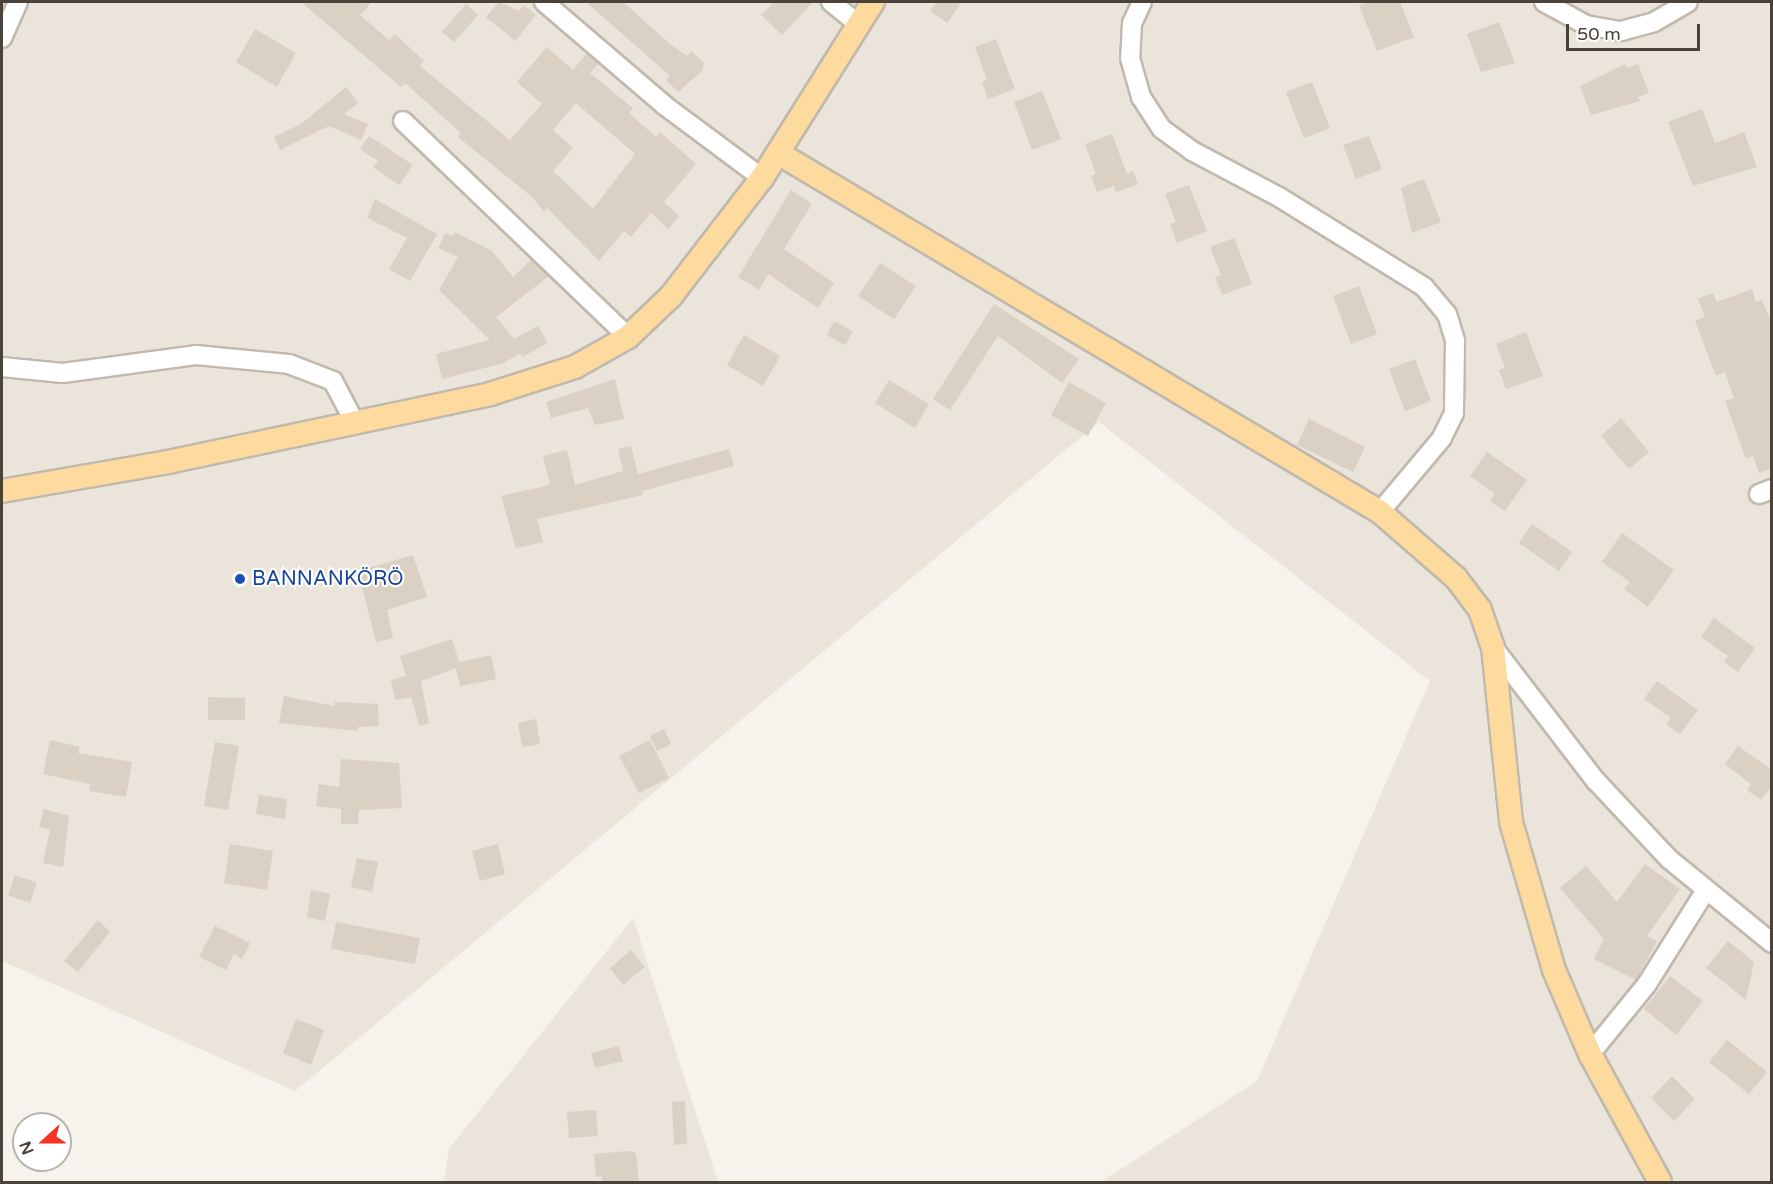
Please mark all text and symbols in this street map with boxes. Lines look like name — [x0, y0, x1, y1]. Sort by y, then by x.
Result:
scale bar — [1569, 12, 1702, 50]
text: 50 m — [1577, 23, 1621, 45]
place label: BANNANKÖRÖ — [252, 567, 403, 591]
marker: BANNANKÖRÖ — [233, 572, 247, 586]
north arrow — [12, 1112, 72, 1172]
text: N — [15, 1138, 39, 1157]

